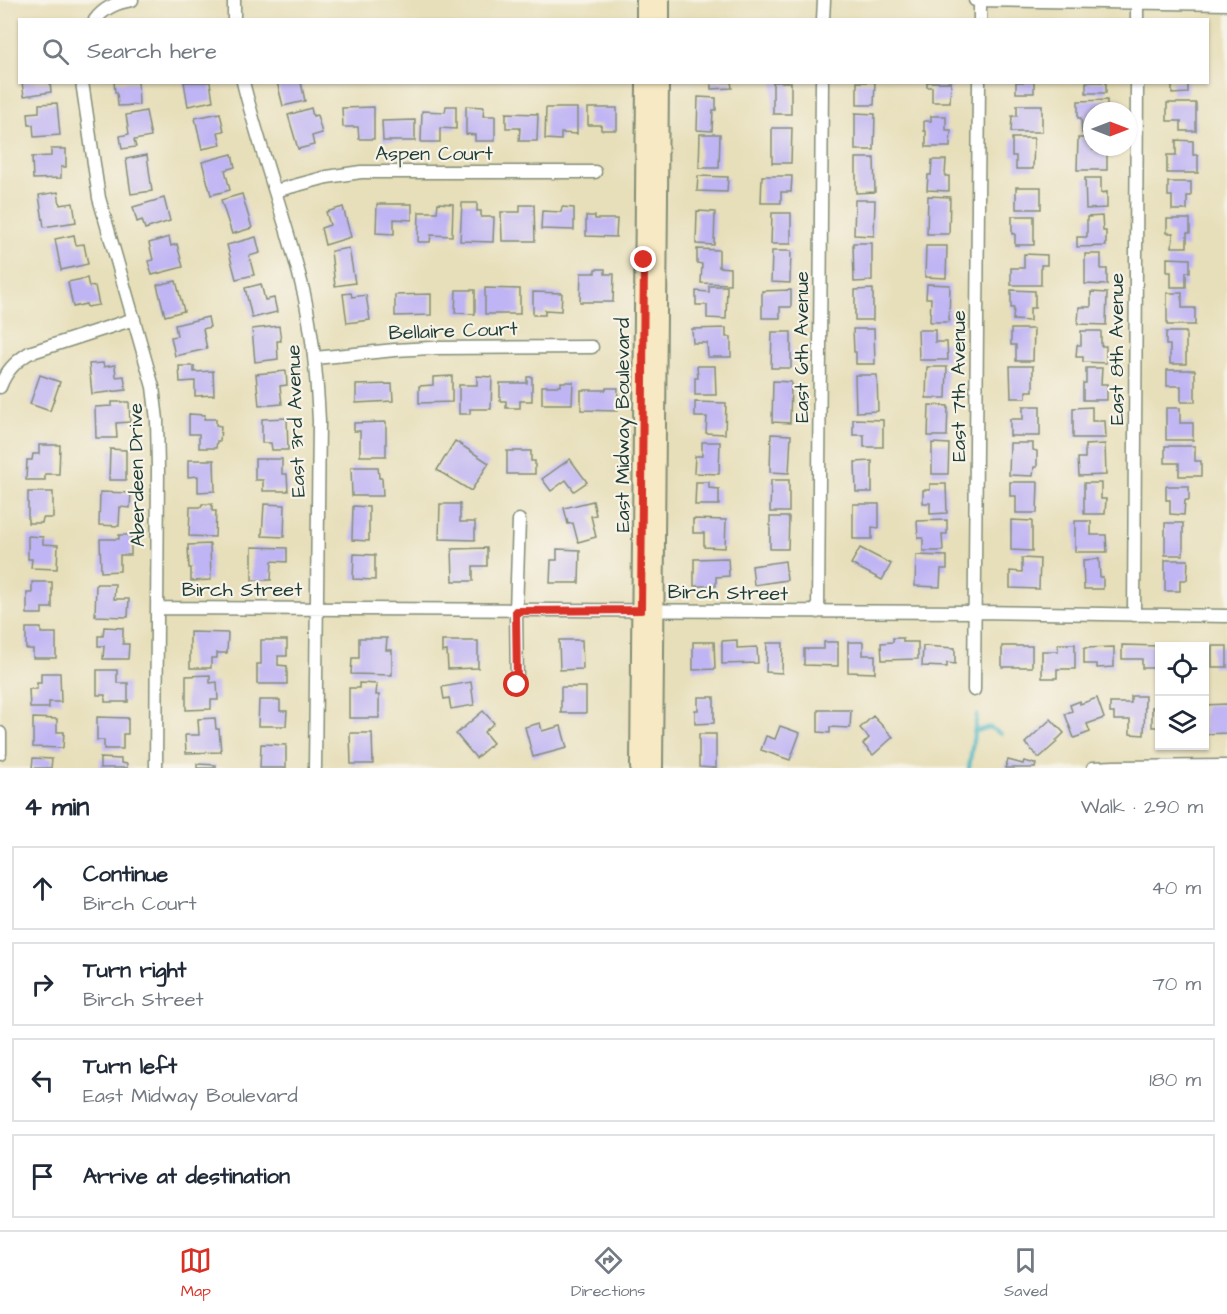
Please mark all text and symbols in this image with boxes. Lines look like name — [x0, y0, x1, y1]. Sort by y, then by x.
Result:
search box — [18, 18, 1209, 84]
icon: search — [39, 35, 72, 68]
text: Search here — [87, 36, 217, 67]
north arrow — [1083, 102, 1137, 156]
street label: Aspen Court — [375, 140, 493, 168]
route end — [630, 246, 656, 272]
street label: East 6th Avenue — [788, 271, 816, 423]
street label: East 8th Avenue — [1103, 273, 1131, 425]
street label: East 7th Avenue — [945, 310, 973, 462]
street label: Bellaire Court — [388, 315, 518, 347]
street label: East Midway Boulevard — [609, 318, 638, 532]
street label: East 3rd Avenue — [279, 344, 313, 498]
street label: Aberdeen Drive — [122, 403, 152, 547]
street label: Birch Street — [182, 576, 302, 604]
street label: Birch Street — [667, 578, 788, 608]
map controls — [1155, 642, 1209, 750]
button: locate — [1155, 642, 1209, 696]
route start — [503, 671, 529, 697]
button: layers — [1155, 696, 1209, 750]
text: 4 min — [24, 789, 89, 825]
text: Walk · 290 m — [1081, 793, 1203, 821]
text: Continue — [83, 859, 168, 890]
icon: ahead — [26, 872, 59, 905]
text: 40 m — [1151, 874, 1201, 902]
text: Birch Court — [83, 890, 197, 918]
text: Turn right — [83, 955, 186, 986]
icon: right — [26, 968, 59, 1001]
text: 70 m — [1153, 970, 1201, 998]
text: Birch Street — [83, 986, 204, 1014]
text: Turn left — [83, 1051, 177, 1082]
icon: left — [26, 1064, 59, 1097]
text: 180 m — [1149, 1066, 1201, 1094]
text: East Midway Boulevard — [83, 1082, 298, 1110]
icon: arrive — [26, 1160, 59, 1193]
text: Arrive at destination — [83, 1161, 290, 1192]
tab: Map — [179, 1244, 212, 1302]
tab: Directions — [571, 1244, 645, 1302]
tab: Saved — [1004, 1244, 1048, 1302]

